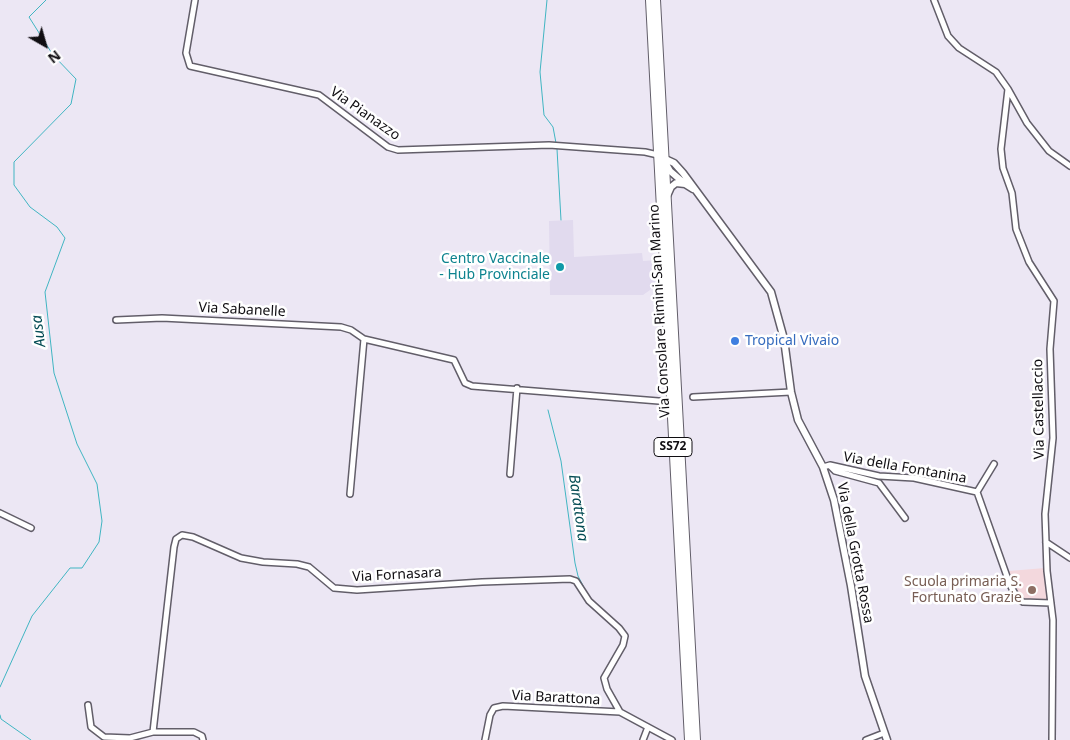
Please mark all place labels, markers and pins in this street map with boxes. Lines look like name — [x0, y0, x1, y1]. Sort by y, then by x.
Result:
place label: Centro Vaccinale - Hub Provinciale — [439, 251, 550, 284]
marker: Centro Vaccinale - Hub Provinciale — [554, 261, 566, 273]
place label: Tropical Vivaio — [745, 333, 839, 349]
marker: Tropical Vivaio — [729, 335, 741, 347]
place label: Scuola primaria S. Fortunato Grazie — [904, 574, 1022, 606]
marker: Scuola primaria S. Fortunato Grazie — [1026, 584, 1038, 596]

